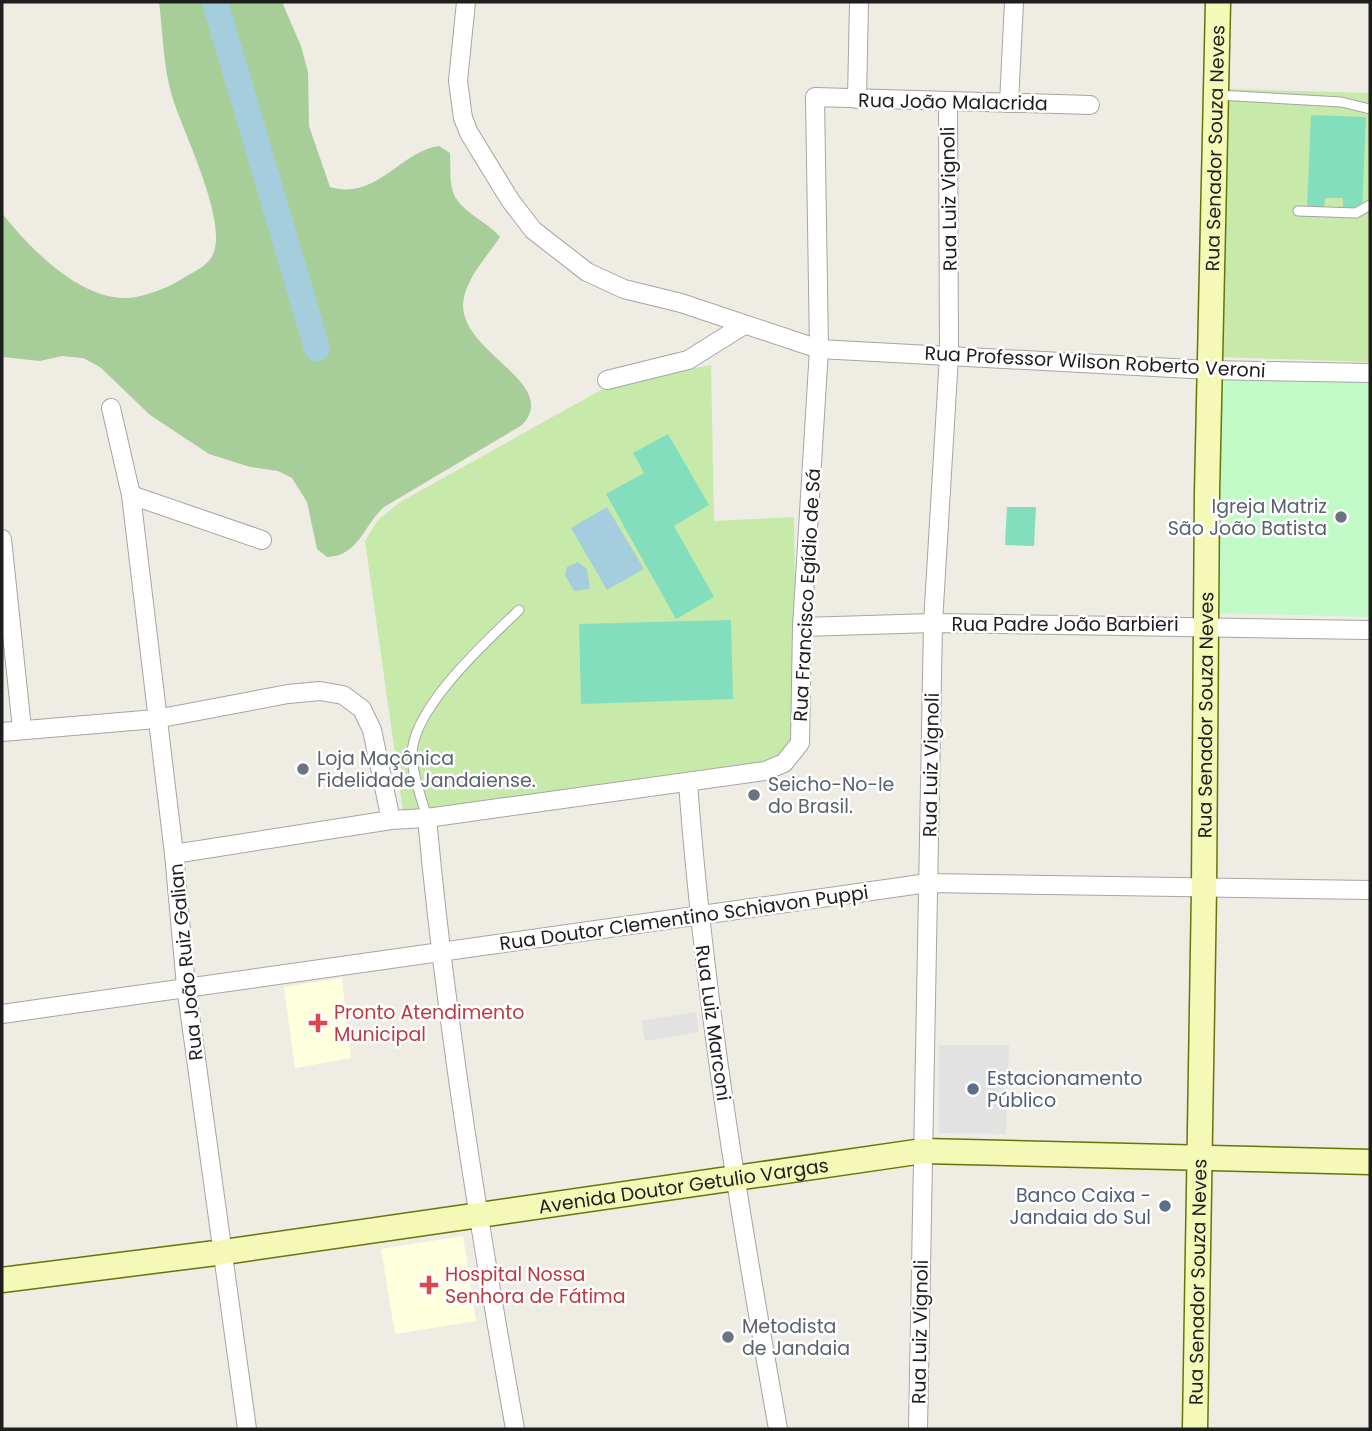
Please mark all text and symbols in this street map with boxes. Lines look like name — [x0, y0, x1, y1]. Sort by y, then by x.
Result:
street label: Rua Senador Souza Neves — [1198, 25, 1231, 272]
street label: Rua João Malacrida — [858, 87, 1048, 117]
street label: Rua Luiz Vignoli — [934, 127, 964, 271]
street label: Rua Professor Wilson Roberto Veroni — [924, 340, 1266, 384]
street label: Rua Francisco Egídio de Sá — [787, 468, 827, 722]
place label: Igreja Matriz São João Batista — [1168, 493, 1327, 542]
marker: Igreja Matriz São João Batista — [1333, 509, 1349, 525]
street label: Rua Senador Souza Neves — [1191, 592, 1220, 838]
street label: Rua Padre João Barbieri — [951, 611, 1179, 638]
street label: Rua Luiz Vignoli — [916, 693, 946, 837]
place label: Loja Maçônica Fidelidade Jandaiense. — [317, 745, 536, 794]
marker: Loja Maçônica Fidelidade Jandaiense. — [295, 761, 311, 777]
place label: Seicho-No-Ie do Brasil. — [768, 771, 894, 820]
marker: Seicho-No-Ie do Brasil. — [746, 787, 762, 803]
street label: Rua João Ruiz Galian — [162, 862, 210, 1062]
street label: Rua Doutor Clementino Schiavon Puppi — [498, 879, 870, 957]
street label: Rua Luiz Marconi — [689, 943, 737, 1103]
place label: Pronto Atendimento Municipal — [334, 999, 524, 1048]
marker: Pronto Atendimento Municipal — [308, 1013, 328, 1033]
place label: Estacionamento Público — [987, 1065, 1142, 1114]
marker: Estacionamento Público — [965, 1081, 981, 1097]
street label: Avenida Doutor Getulio Vargas — [537, 1151, 830, 1220]
street label: Rua Senador Souza Neves — [1182, 1159, 1213, 1405]
place label: Banco Caixa - Jandaia do Sul — [1010, 1182, 1151, 1231]
marker: Banco Caixa - Jandaia do Sul — [1157, 1198, 1173, 1214]
street label: Rua Luiz Vignoli — [905, 1260, 935, 1404]
place label: Hospital Nossa Senhora de Fátima — [445, 1261, 626, 1310]
marker: Hospital Nossa Senhora de Fátima — [419, 1275, 439, 1295]
place label: Metodista de Jandaia — [742, 1313, 850, 1362]
marker: Metodista de Jandaia — [720, 1329, 736, 1345]

